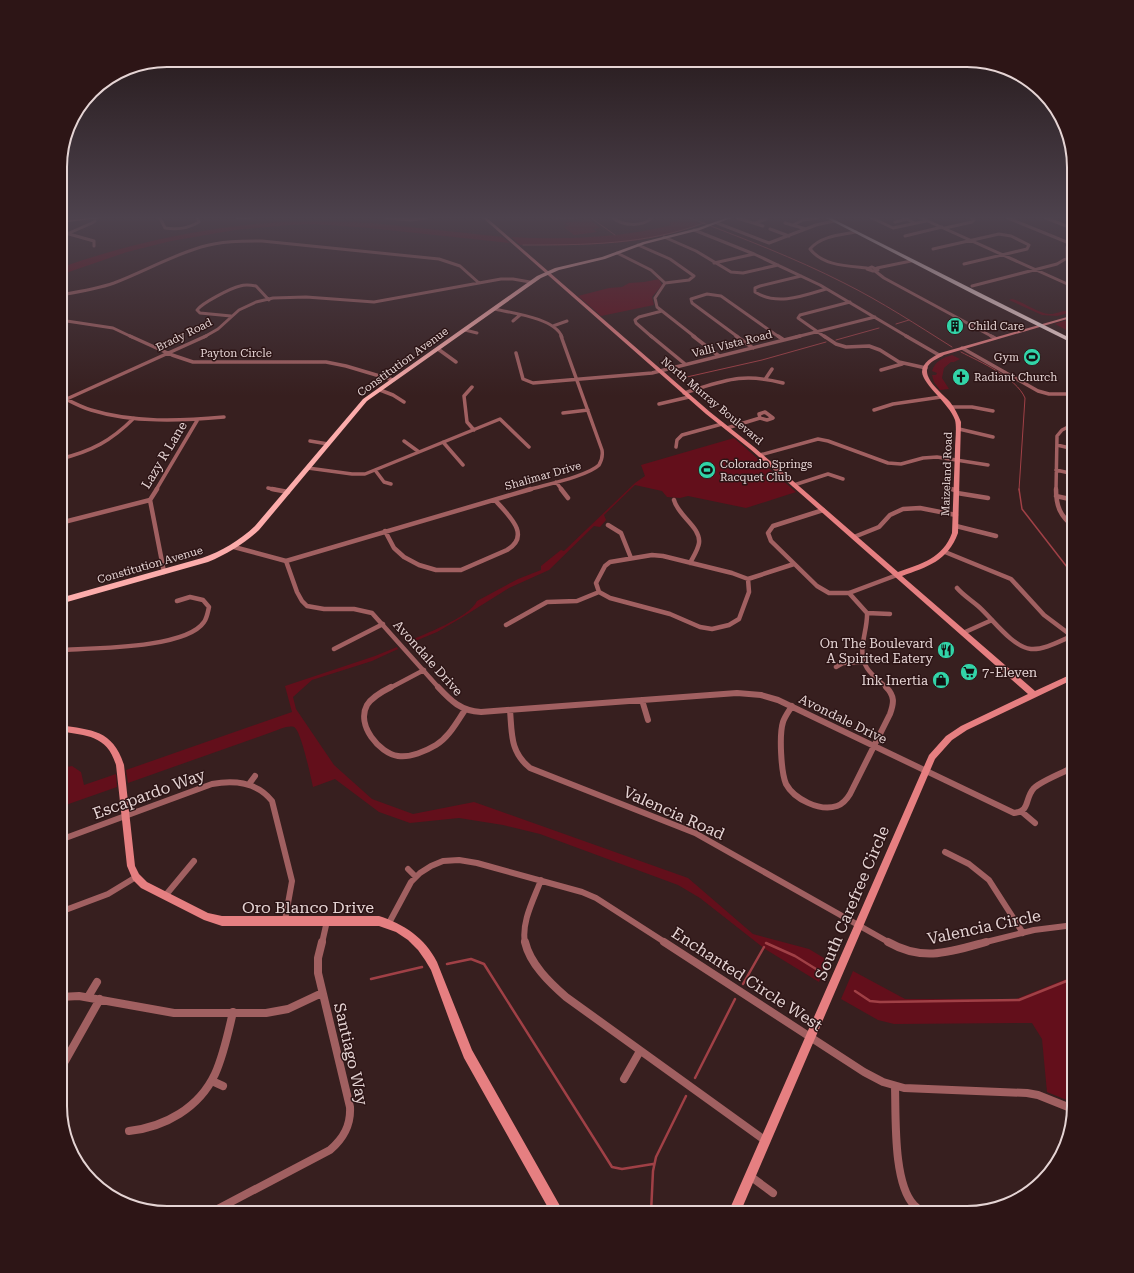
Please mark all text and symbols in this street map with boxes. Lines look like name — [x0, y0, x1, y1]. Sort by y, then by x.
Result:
street label: Brady Road — [154, 316, 214, 354]
building icon: Child Care — [945, 316, 965, 336]
place label: Child Care — [968, 320, 1024, 333]
street label: Constitution Avenue — [355, 325, 451, 399]
street label: Valli Vista Road — [690, 328, 774, 360]
street label: Payton Circle — [200, 347, 272, 360]
sports icon: Gym — [1022, 347, 1042, 367]
place label: Gym — [994, 351, 1019, 364]
street label: North Murray Boulevard — [658, 354, 766, 448]
church icon: Radiant Church — [951, 367, 971, 387]
place label: Radiant Church — [974, 371, 1057, 384]
street label: Lazy R Lane — [138, 419, 190, 491]
street label: Maizeland Road — [939, 432, 955, 516]
place label: Colorado Springs Racquet Club — [720, 458, 812, 484]
street label: Shalimar Drive — [503, 459, 583, 493]
sports icon: Colorado Springs Racquet Club — [697, 460, 717, 480]
street label: Constitution Avenue — [96, 544, 204, 586]
street label: Avondale Drive — [390, 617, 466, 699]
place label: On The Boulevard A Spirited Eatery — [820, 636, 934, 666]
restaurant icon: On The Boulevard A Spirited Eatery — [936, 640, 956, 660]
supermarket icon: 7-Eleven — [959, 662, 979, 682]
place label: 7-Eleven — [982, 665, 1038, 680]
shop icon: Ink Inertia — [931, 670, 951, 690]
place label: Ink Inertia — [861, 673, 928, 688]
street label: Avondale Drive — [797, 691, 889, 747]
street label: Escapardo Way — [90, 765, 208, 823]
street label: Valencia Road — [620, 782, 728, 844]
street label: South Carefree Circle — [811, 823, 893, 983]
street label: Oro Blanco Drive — [242, 898, 374, 917]
street label: Valencia Circle — [926, 906, 1043, 948]
street label: Enchanted Circle West — [668, 923, 826, 1035]
street label: Santiago Way — [330, 1001, 372, 1108]

